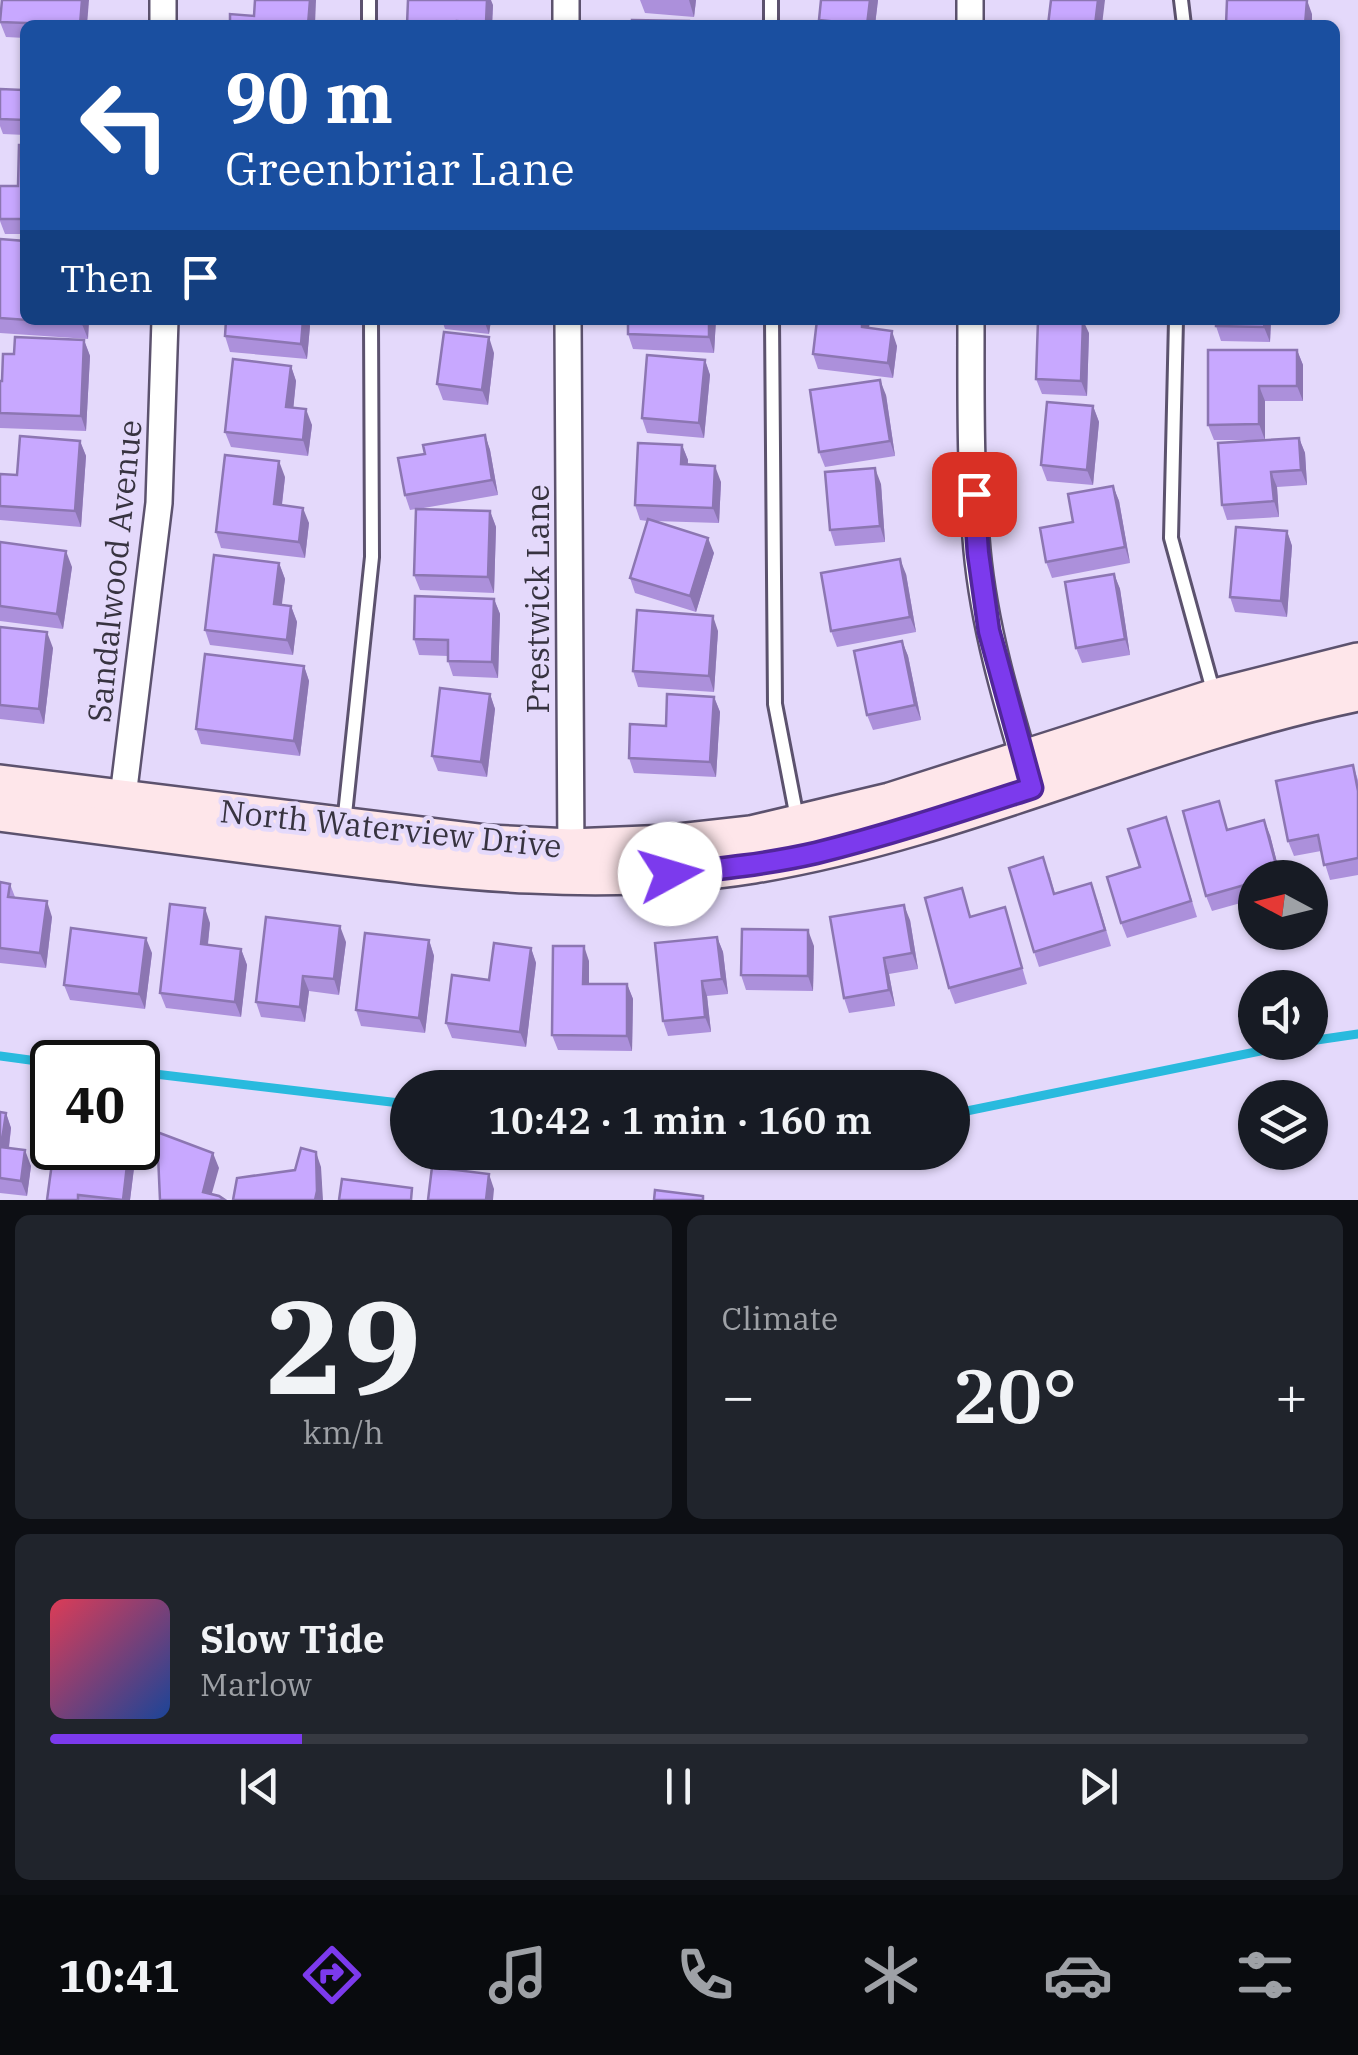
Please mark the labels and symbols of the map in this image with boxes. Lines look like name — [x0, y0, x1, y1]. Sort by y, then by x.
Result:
street label: Sandalwood Avenue — [77, 418, 151, 724]
pin — [932, 452, 1017, 537]
street label: Prestwick Lane — [516, 484, 558, 714]
street label: North Waterview Drive — [218, 789, 564, 867]
position arrow — [618, 822, 722, 926]
north arrow — [1238, 860, 1328, 950]
speed limit sign: 40 — [30, 1040, 160, 1170]

